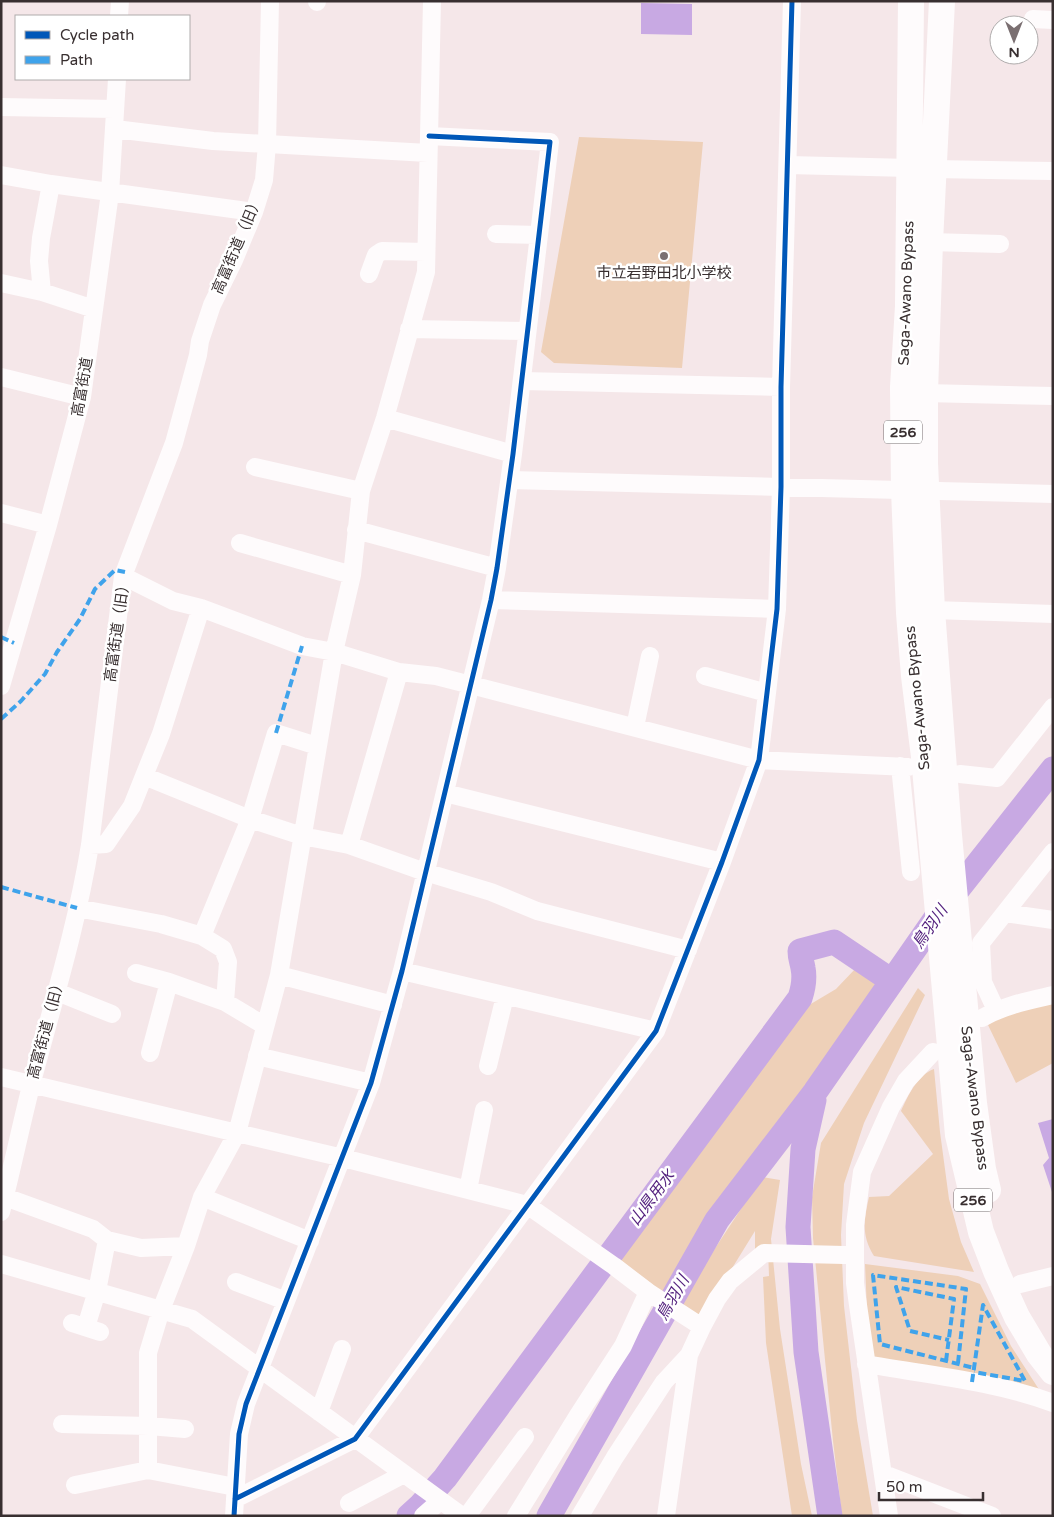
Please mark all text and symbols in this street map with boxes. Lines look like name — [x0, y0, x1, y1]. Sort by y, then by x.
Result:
legend — [15, 15, 190, 80]
north arrow — [989, 15, 1039, 65]
text: Cycle path — [60, 26, 134, 44]
text: N — [1008, 44, 1020, 61]
text: Path — [60, 51, 93, 69]
street label: 高富街道（旧） — [208, 193, 266, 297]
street label: Saga-Awano Bypass — [894, 220, 918, 366]
marker: 市立岩野田北小学校 — [658, 250, 670, 262]
place label: 市立岩野田北小学校 — [596, 264, 732, 282]
street label: 高富街道 — [68, 356, 96, 418]
road number: 256 — [884, 421, 922, 444]
street label: 高富街道（旧） — [101, 577, 133, 683]
street label: Saga-Awano Bypass — [900, 625, 934, 771]
water label: 鳥羽川 — [908, 900, 953, 952]
street label: 高富街道（旧） — [24, 975, 68, 1081]
street label: Saga-Awano Bypass — [957, 1025, 993, 1171]
water label: 山県用水 — [625, 1165, 680, 1230]
road number: 256 — [954, 1188, 992, 1212]
water label: 鳥羽川 — [652, 1270, 695, 1324]
scale bar — [879, 1470, 983, 1502]
text: 50 m — [886, 1478, 923, 1496]

